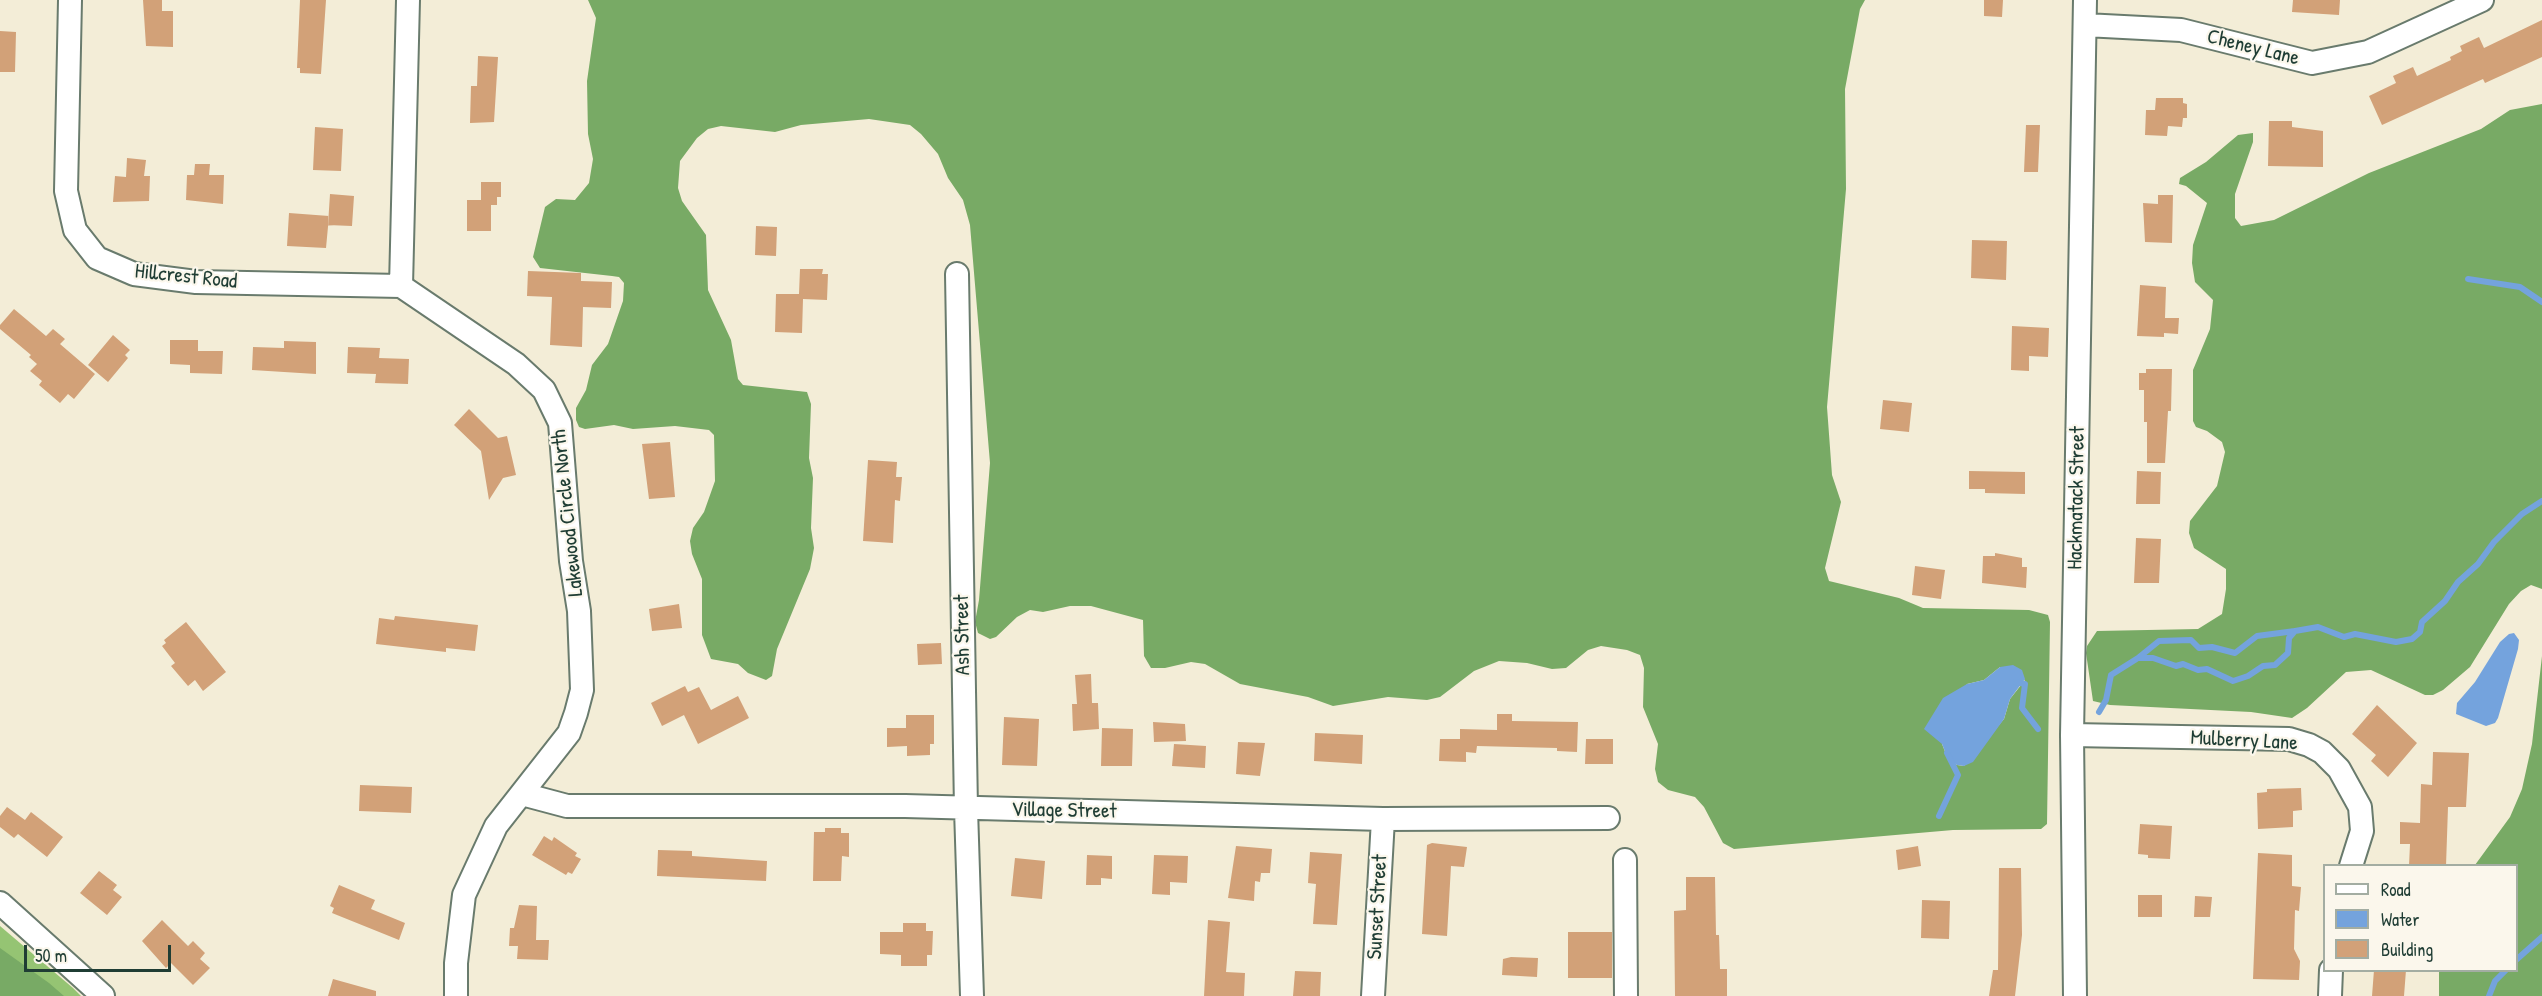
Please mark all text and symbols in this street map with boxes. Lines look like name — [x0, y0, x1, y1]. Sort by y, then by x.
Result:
street label: Cheney Lane — [2204, 24, 2302, 72]
street label: Hillcrest Road — [134, 259, 238, 295]
street label: Hackmatack Street — [2063, 426, 2091, 570]
street label: Lakewood Circle North — [547, 428, 589, 598]
street label: Ash Street — [950, 594, 976, 676]
street label: Mulberry Lane — [2190, 726, 2298, 756]
street label: Village Street — [1011, 797, 1117, 825]
street label: Sunset Street — [1363, 854, 1393, 960]
legend — [2323, 864, 2518, 972]
text: Road — [2381, 877, 2411, 902]
text: Water — [2381, 907, 2419, 932]
scale bar — [27, 933, 174, 971]
text: Building — [2381, 937, 2433, 962]
text: 50 m — [35, 943, 67, 968]

